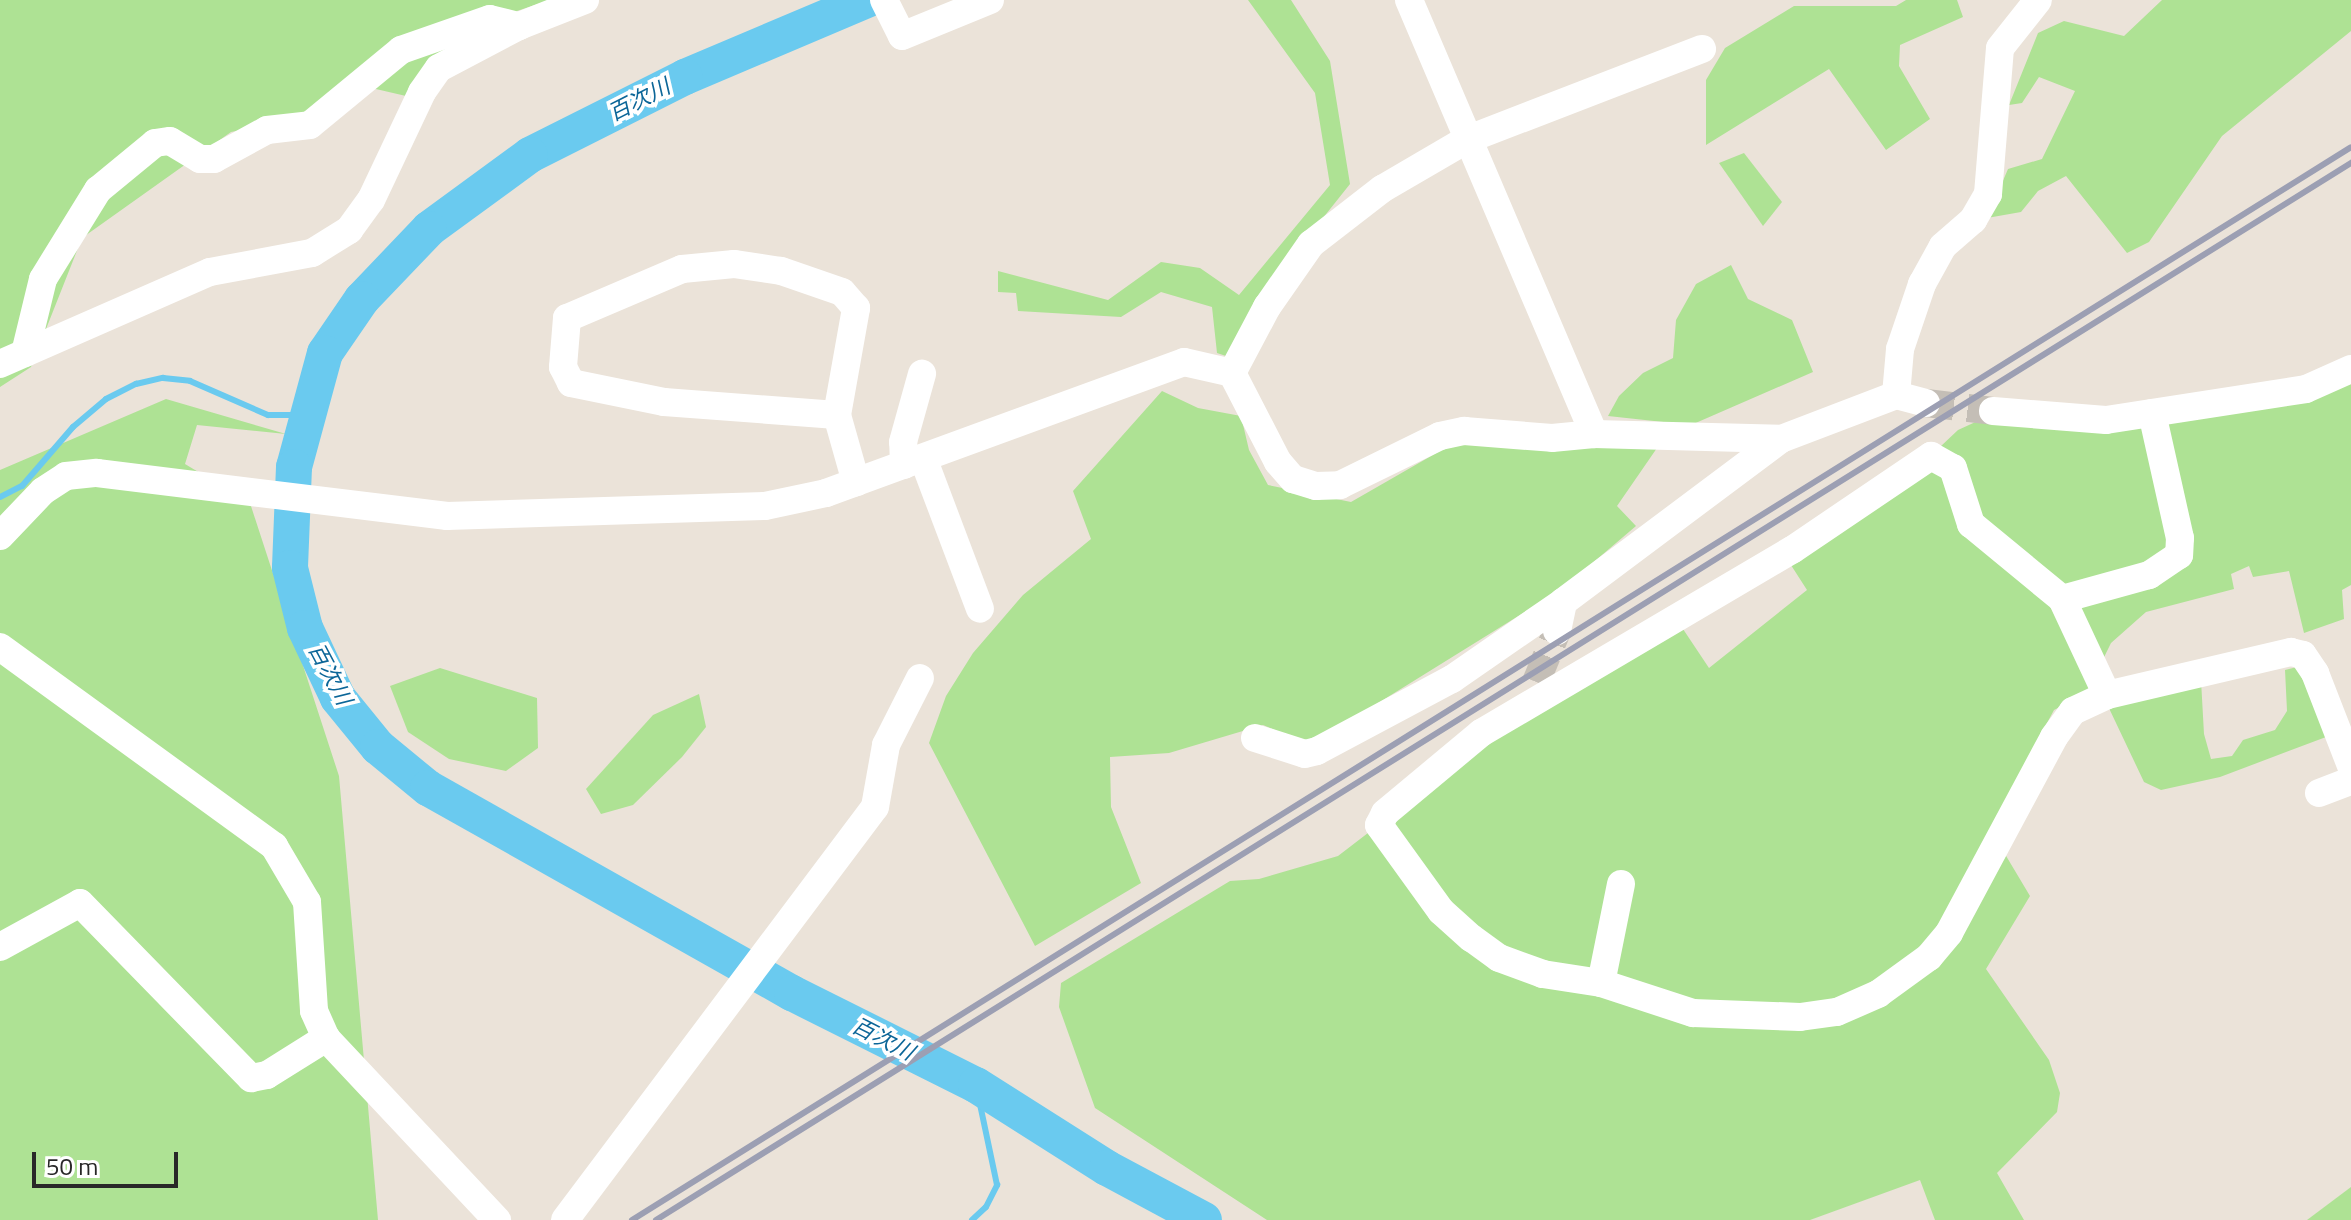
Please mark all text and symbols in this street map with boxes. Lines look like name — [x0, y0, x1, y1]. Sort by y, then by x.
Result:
water label: 百次川 — [604, 73, 674, 127]
water label: 百次川 — [303, 639, 357, 709]
water label: 百次川 — [848, 1012, 918, 1066]
scale bar — [36, 1136, 182, 1186]
text: 50 m — [46, 1148, 98, 1184]

